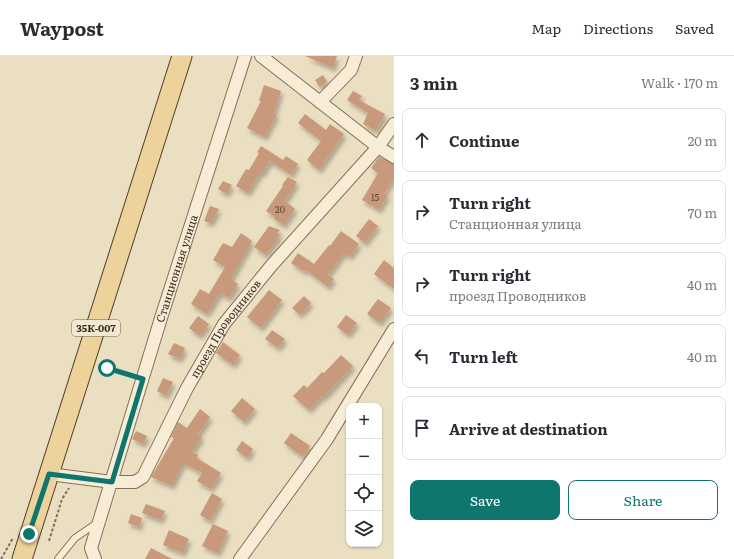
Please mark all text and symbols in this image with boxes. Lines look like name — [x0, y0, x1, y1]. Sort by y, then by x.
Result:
text: Waypost — [20, 14, 104, 42]
text: Map — [531, 18, 561, 38]
text: Directions — [583, 18, 653, 38]
text: Saved — [675, 18, 714, 38]
text: 3 min — [410, 70, 458, 95]
text: Walk · 170 m — [641, 73, 718, 92]
icon: ahead — [411, 129, 433, 151]
text: Continue — [449, 129, 519, 152]
text: 20 m — [688, 131, 717, 150]
house number: 15 — [371, 190, 380, 204]
text: Turn right — [449, 191, 531, 214]
icon: right — [411, 201, 433, 223]
house number: 20 — [275, 202, 285, 216]
text: 70 m — [688, 203, 717, 222]
street label: Станционная улица — [151, 212, 201, 324]
text: Станционная улица — [449, 214, 582, 233]
text: Turn right — [449, 263, 531, 286]
icon: right — [411, 273, 433, 295]
text: 40 m — [687, 275, 717, 294]
street label: проезд Проводников — [186, 276, 264, 381]
text: проезд Проводников — [449, 286, 586, 305]
road number: 35К-007 — [72, 320, 120, 336]
icon: left — [411, 345, 433, 367]
text: Turn left — [449, 345, 518, 368]
text: 40 m — [687, 347, 717, 366]
route start — [98, 359, 116, 377]
map controls — [346, 403, 382, 547]
button: + — [346, 403, 382, 439]
icon: arrive — [411, 417, 433, 439]
text: Arrive at destination — [449, 417, 608, 440]
button: − — [346, 439, 382, 475]
button: locate — [346, 475, 382, 511]
button: Save — [410, 480, 560, 520]
button: Share — [568, 480, 718, 520]
button: layers — [346, 511, 382, 547]
route end — [20, 525, 38, 543]

